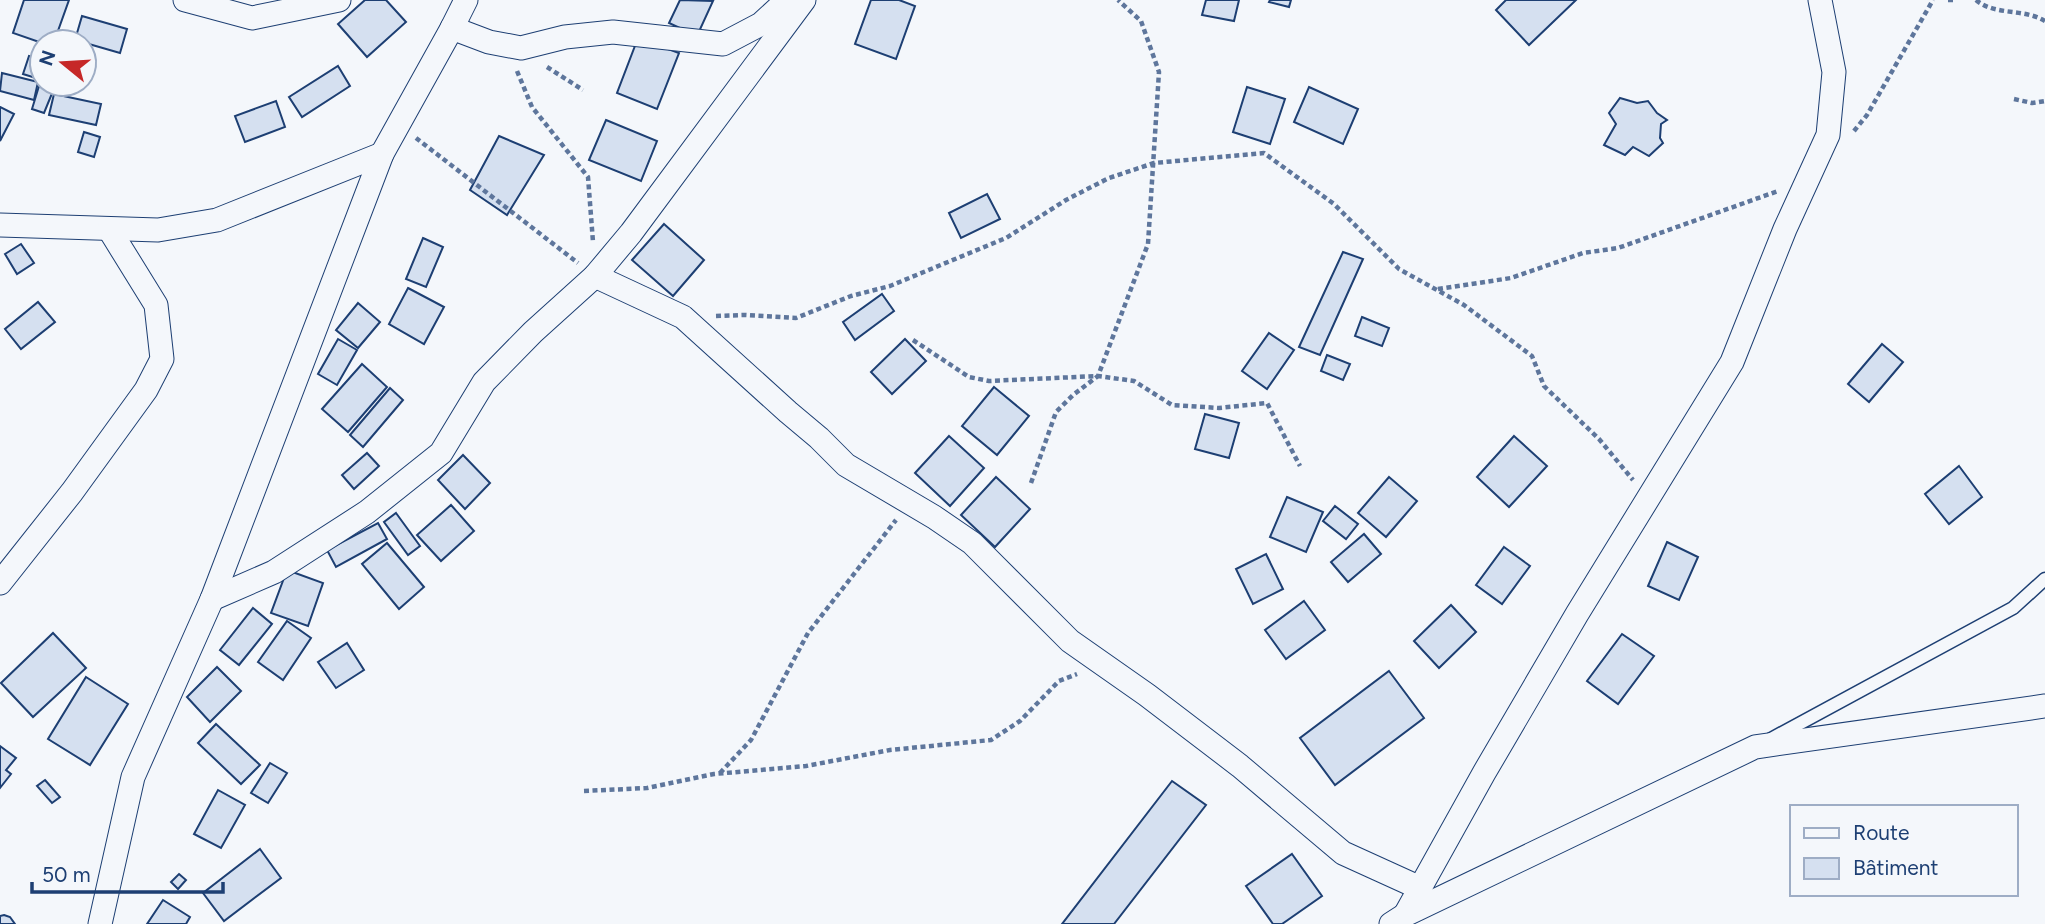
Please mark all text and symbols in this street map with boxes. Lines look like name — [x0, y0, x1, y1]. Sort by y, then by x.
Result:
north arrow — [28, 28, 98, 98]
text: N — [34, 47, 61, 68]
legend — [1790, 805, 2017, 896]
text: Route — [1853, 820, 1909, 845]
scale bar — [32, 850, 222, 894]
text: Bâtiment — [1853, 855, 1938, 880]
text: 50 m — [42, 862, 91, 887]

